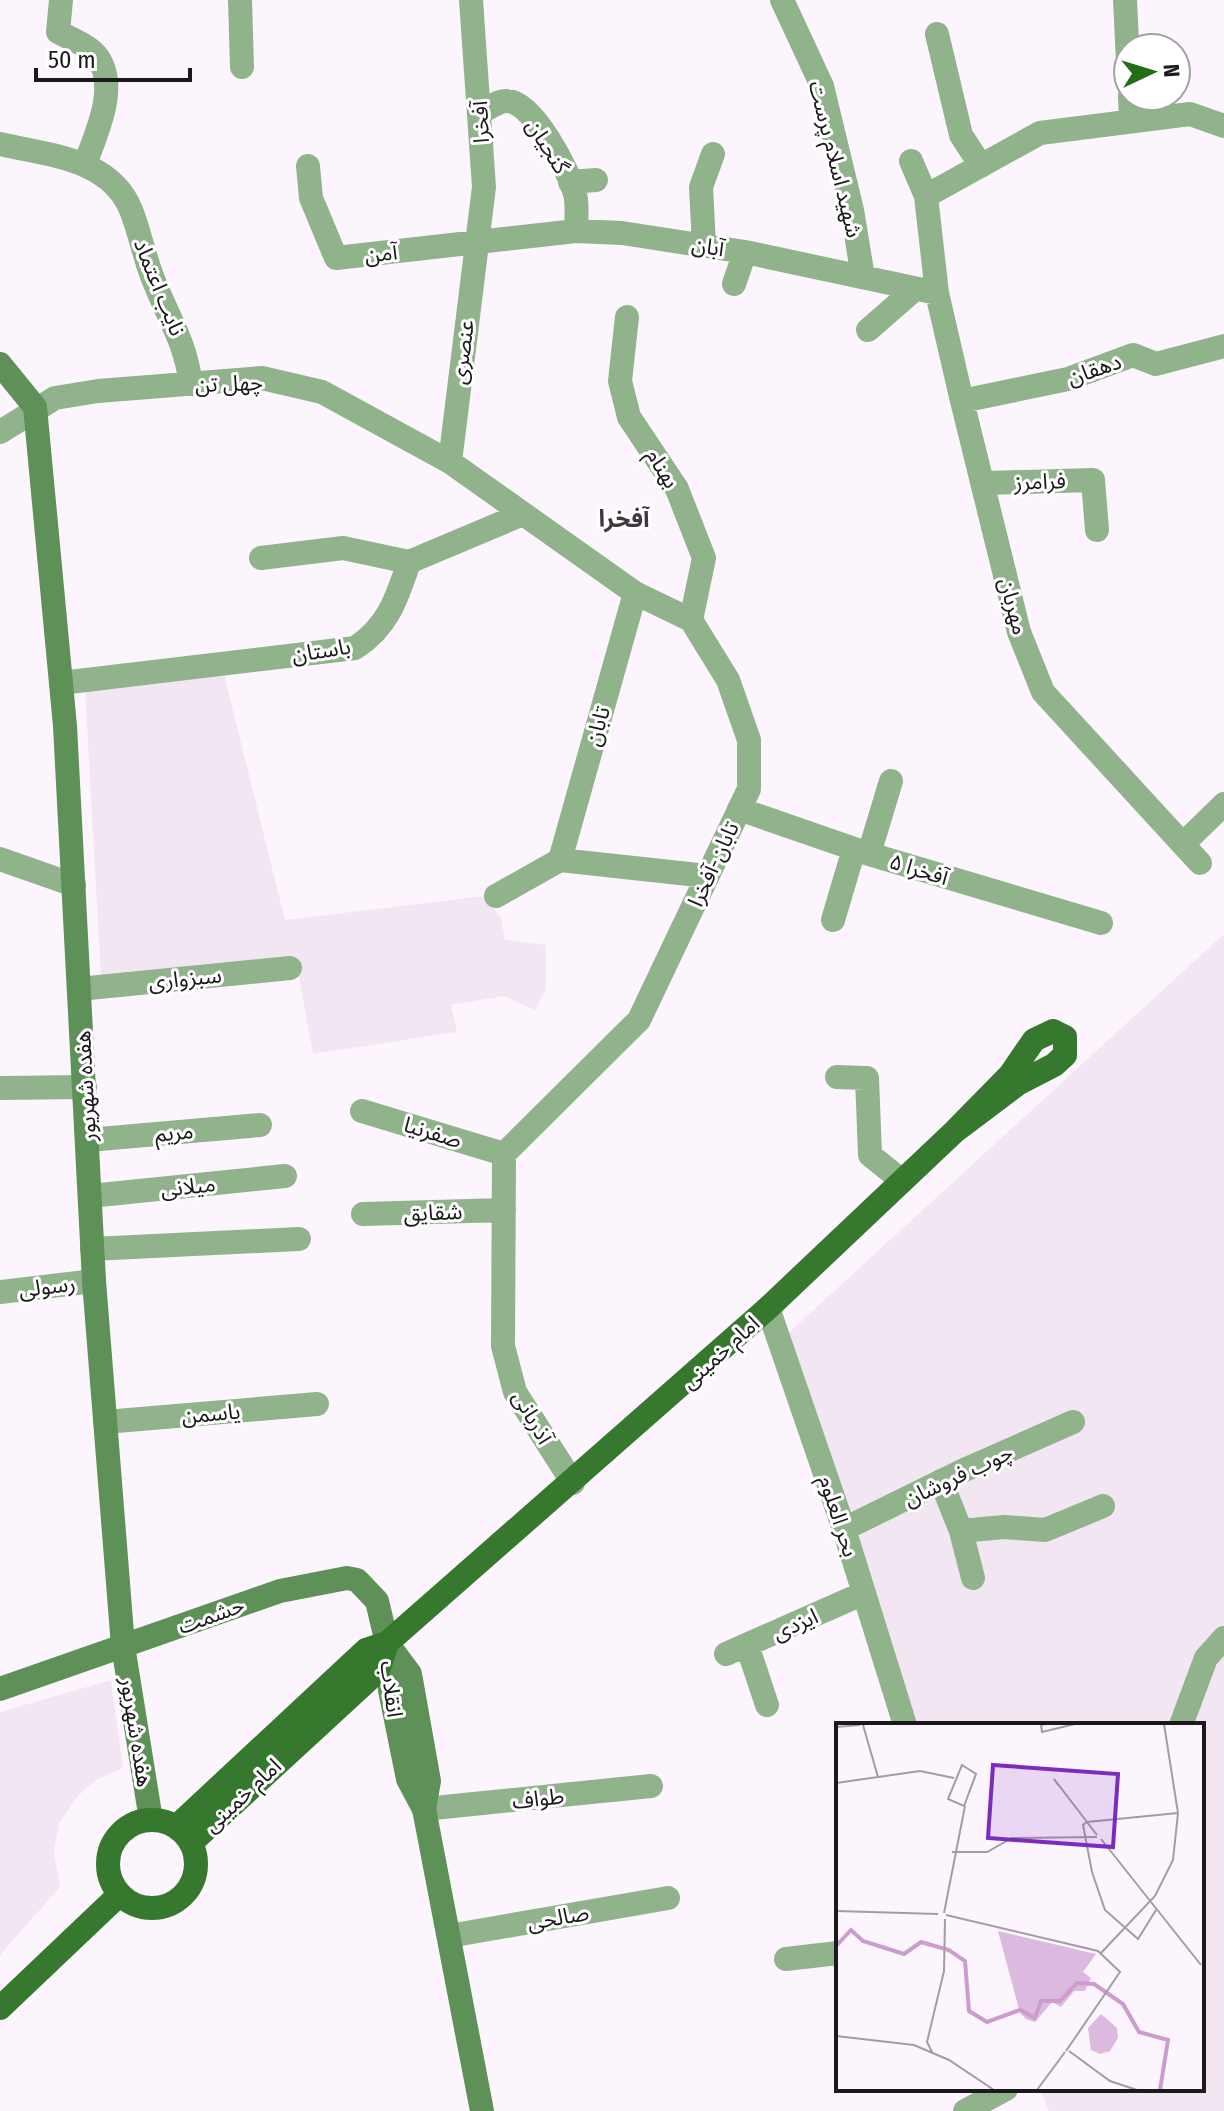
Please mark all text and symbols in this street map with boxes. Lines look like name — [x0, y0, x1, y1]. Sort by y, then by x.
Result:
scale bar — [36, 32, 190, 82]
north arrow — [1112, 32, 1192, 112]
text: 50 m — [48, 46, 96, 74]
text: N — [1158, 63, 1185, 78]
street label: شهید اسلام پرست — [800, 78, 868, 241]
street label: آفخرا — [466, 99, 495, 144]
street label: گنجیان — [520, 114, 575, 180]
street label: آبان — [690, 231, 728, 263]
street label: نایب اعتماد — [128, 235, 191, 340]
street label: آمن — [363, 238, 400, 269]
street label: عنصری — [445, 318, 480, 386]
street label: دهقان — [1064, 348, 1125, 391]
street label: چهل تن — [195, 369, 264, 399]
street label: بهنام — [638, 443, 685, 495]
street label: فرامرز — [1013, 467, 1066, 496]
district label: آفخرا — [598, 505, 651, 533]
street label: مهربان — [993, 575, 1034, 638]
street label: باستان — [290, 633, 352, 668]
street label: تابان — [579, 703, 616, 749]
street label: تابان-آفخرا — [682, 817, 745, 911]
street label: آفخرا ۵ — [886, 848, 953, 892]
street label: سبزواری — [147, 961, 223, 996]
street label: هفده شهریور — [69, 1030, 102, 1143]
street label: صفرنیا — [401, 1111, 465, 1154]
street label: مریم — [154, 1117, 195, 1151]
street label: میلانی — [159, 1170, 217, 1203]
street label: شقایق — [403, 1198, 463, 1227]
street label: رسولی — [17, 1270, 77, 1303]
street label: امام خمینی — [675, 1310, 767, 1397]
street label: آذربانی — [506, 1386, 559, 1450]
street label: یاسمن — [180, 1397, 242, 1430]
street label: چوب فروشان — [899, 1438, 1018, 1513]
street label: بحر العلوم — [810, 1472, 864, 1561]
street label: حشمت — [174, 1591, 248, 1640]
street label: ایزدی — [768, 1603, 822, 1646]
street label: انقلاب — [375, 1659, 408, 1719]
street label: هفده شهریور — [114, 1674, 159, 1789]
inset map — [836, 1723, 1204, 2091]
street label: امام خمینی — [198, 1753, 289, 1840]
street label: طواف — [511, 1782, 565, 1815]
street label: صالحی — [525, 1899, 591, 1936]

